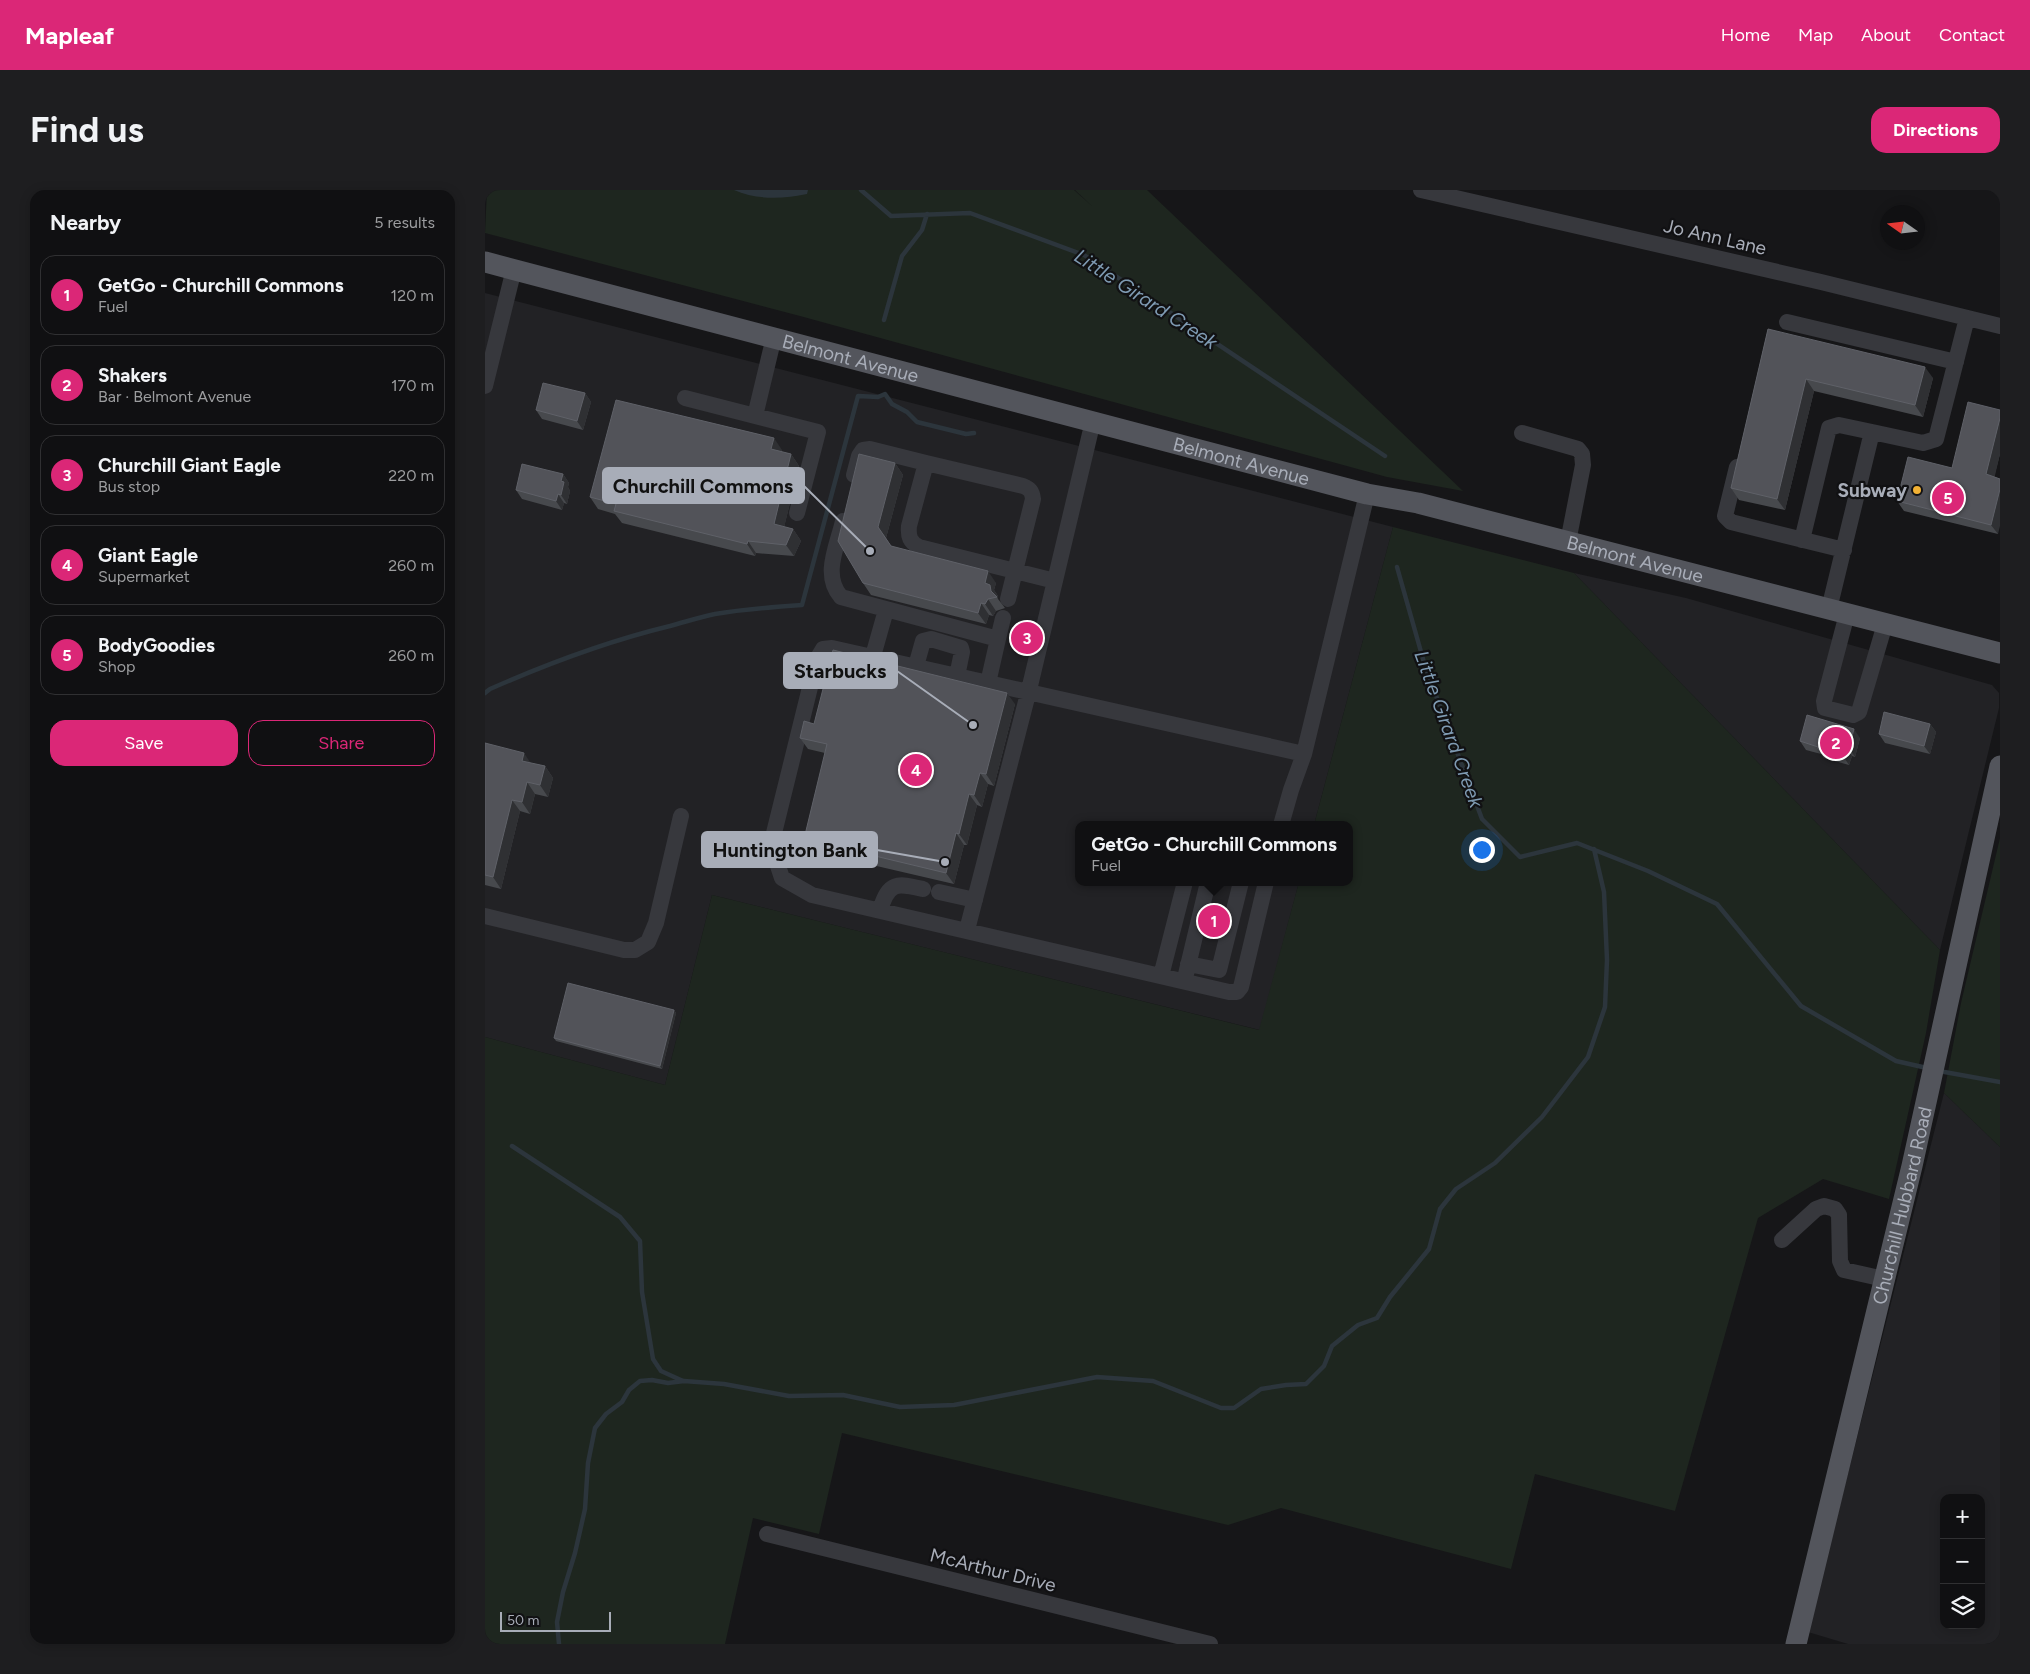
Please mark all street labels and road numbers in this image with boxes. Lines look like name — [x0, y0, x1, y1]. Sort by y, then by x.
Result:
street label: Jo Ann Lane — [1661, 214, 1769, 260]
street label: Belmont Avenue — [780, 329, 921, 387]
street label: Belmont Avenue — [1171, 432, 1312, 490]
street label: Belmont Avenue — [1564, 530, 1706, 588]
street label: Churchill Hubbard Road — [1867, 1104, 1936, 1307]
street label: McArthur Drive — [928, 1543, 1058, 1597]

